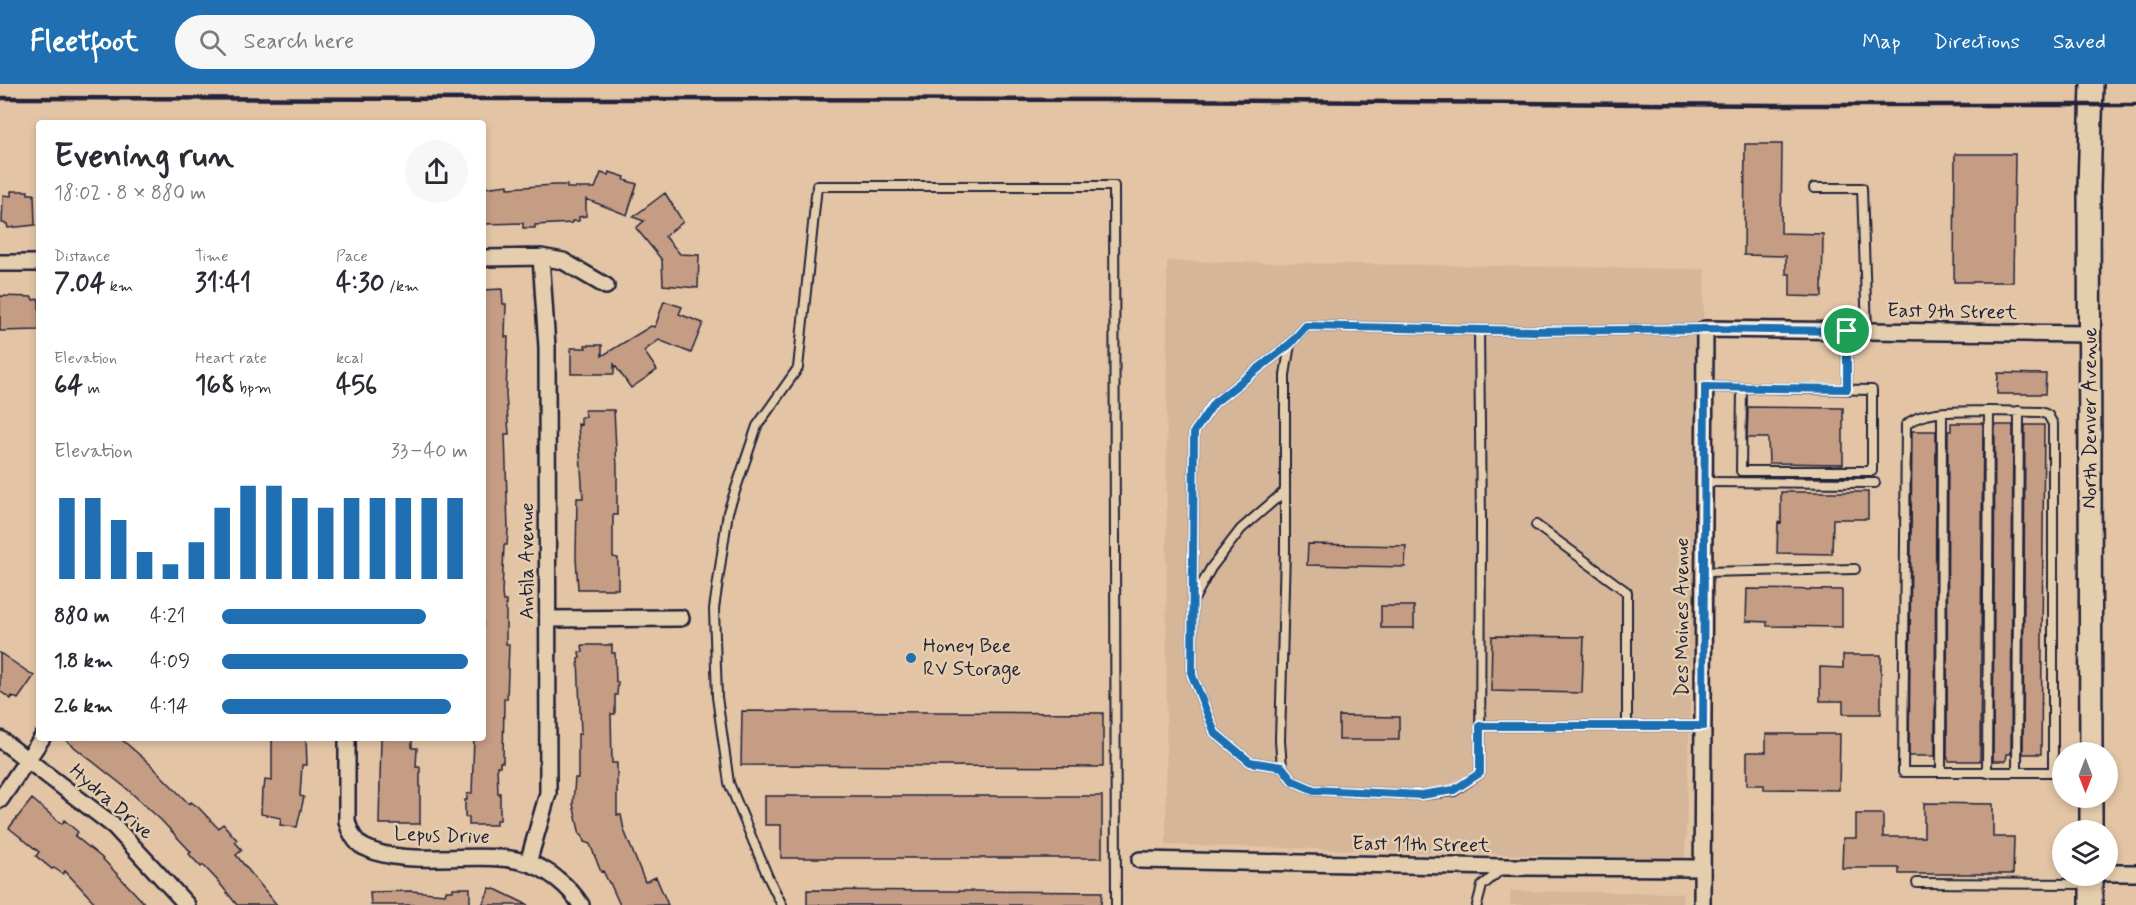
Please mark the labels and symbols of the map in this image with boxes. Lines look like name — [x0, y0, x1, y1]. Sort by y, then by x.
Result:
street label: East 9th Street — [1887, 297, 2017, 327]
pin — [1821, 305, 1872, 356]
street label: North Denver Avenue — [2077, 327, 2104, 509]
street label: Antila Avenue — [514, 503, 541, 619]
street label: Des Moines Avenue — [1669, 538, 1696, 696]
place label: Honey Bee RV Storage — [923, 633, 1021, 684]
marker: Honey Bee RV Storage — [904, 651, 918, 665]
north arrow — [2052, 742, 2118, 808]
street label: Hydra Drive — [63, 758, 159, 846]
street label: Lepus Drive — [394, 821, 490, 851]
street label: East 11th Street — [1352, 830, 1490, 860]

